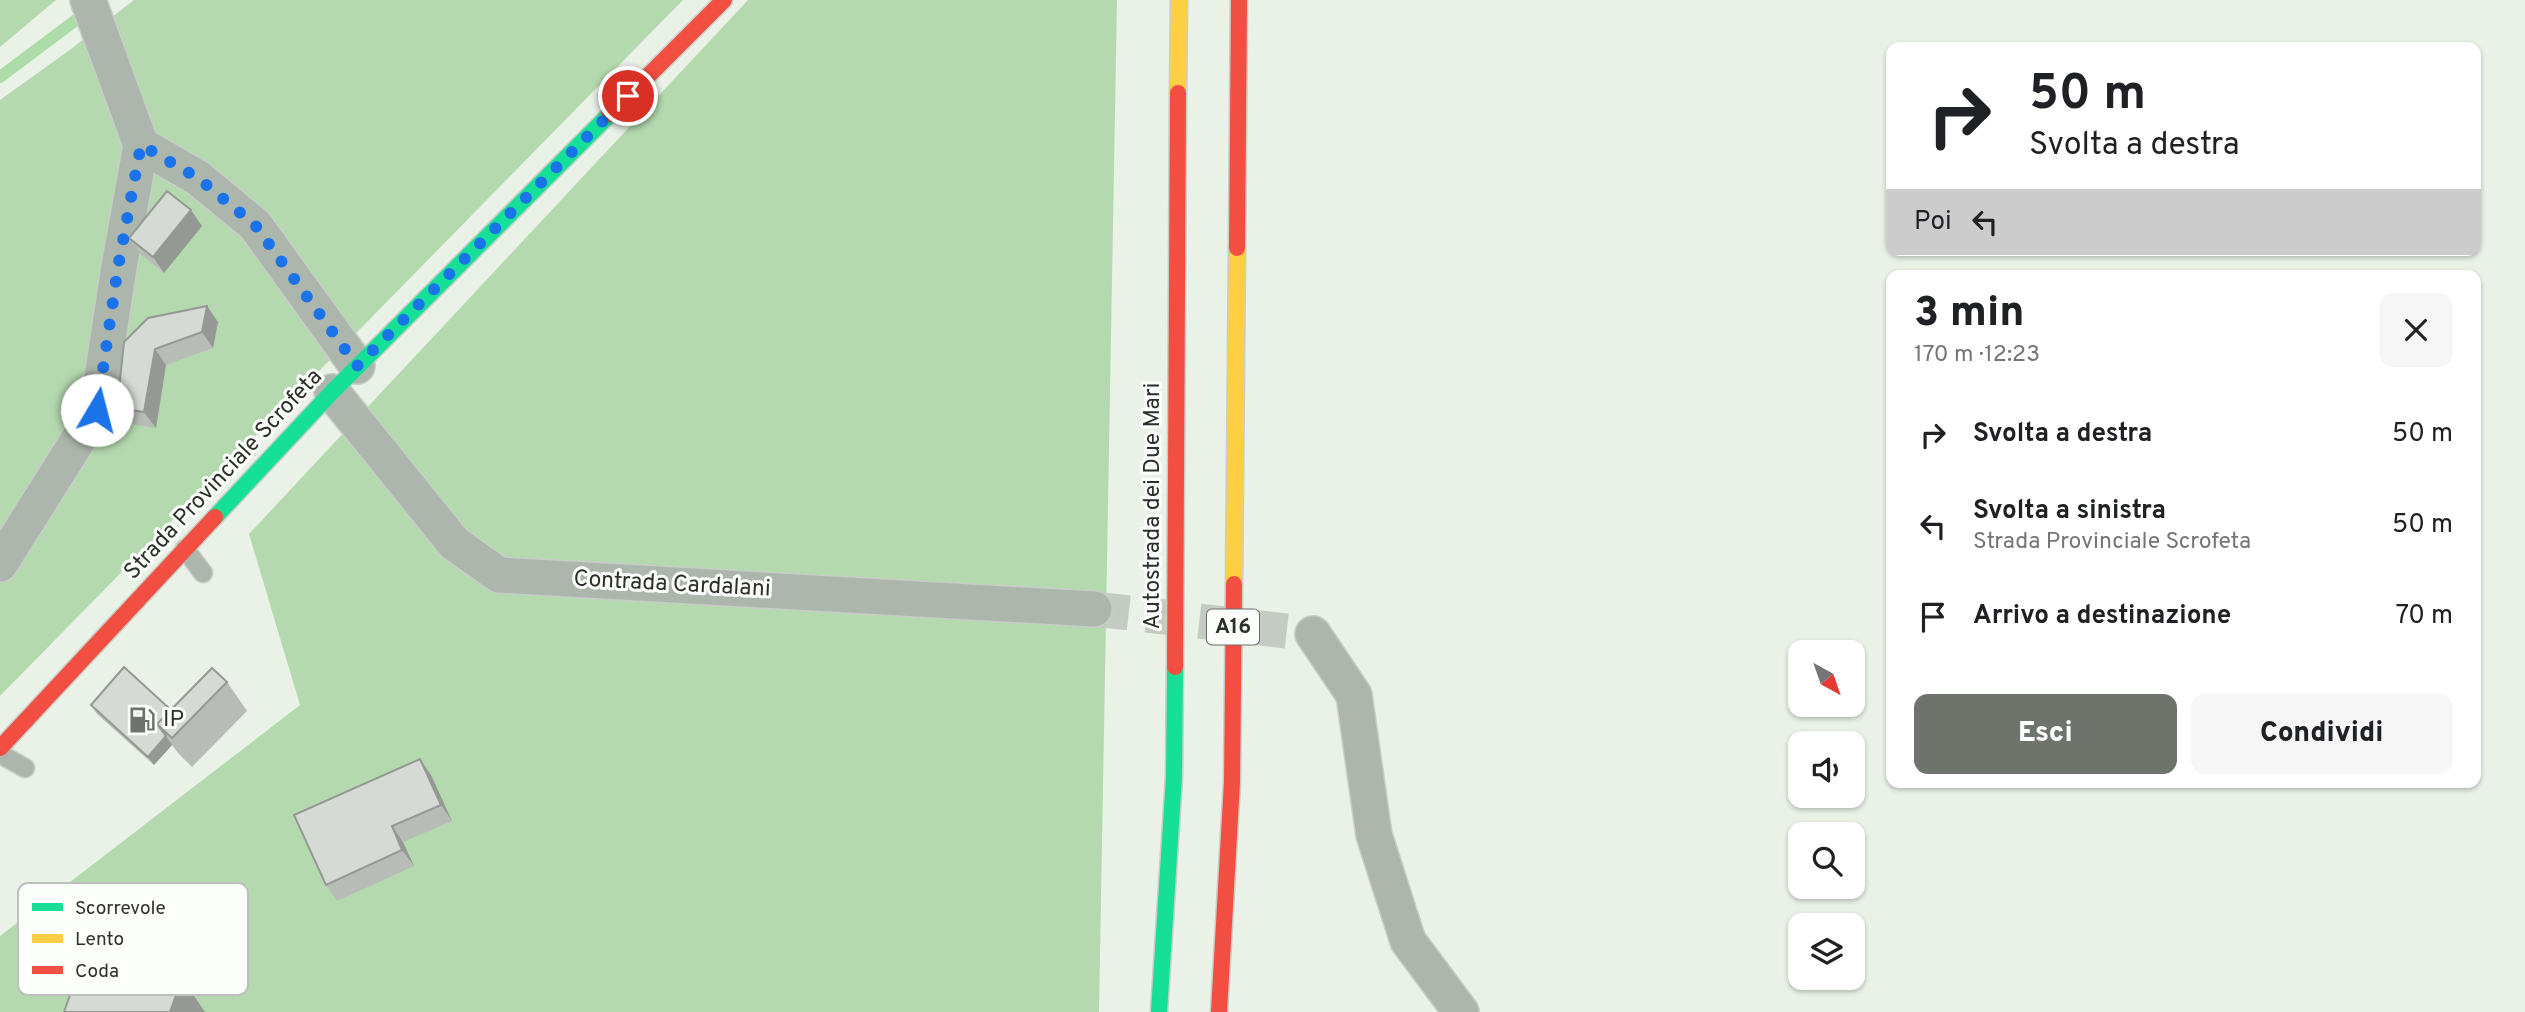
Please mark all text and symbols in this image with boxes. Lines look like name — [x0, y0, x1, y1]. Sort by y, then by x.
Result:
text: 50 m — [2029, 65, 2146, 127]
pin — [598, 66, 658, 126]
icon: right — [1914, 70, 2005, 161]
icon: arrive — [609, 77, 647, 115]
text: Svolta a destra — [2029, 126, 2240, 166]
icon: left — [1966, 203, 2004, 241]
text: Poi — [1914, 206, 1952, 239]
text: 3 min — [1914, 288, 2025, 341]
button: close — [2379, 293, 2453, 367]
text: 170 m · 12:23 — [1914, 341, 2040, 370]
street label: Strada Provinciale Scrofeta — [119, 363, 329, 587]
position arrow — [60, 373, 134, 447]
street label: Autostrada dei Due Mari — [1139, 383, 1168, 629]
icon: right — [1914, 416, 1952, 454]
text: Svolta a destra — [1973, 418, 2152, 451]
text: 50 m — [2392, 418, 2453, 451]
text: Svolta a sinistra — [1973, 495, 2166, 528]
icon: left — [1914, 507, 1952, 545]
text: 50 m — [2392, 509, 2453, 542]
text: Strada Provinciale Scrofeta — [1973, 528, 2251, 557]
street label: Contrada Cardalani — [573, 565, 771, 605]
icon: arrive — [1914, 598, 1952, 636]
text: Arrivo a destinazione — [1973, 600, 2231, 633]
text: 70 m — [2395, 600, 2453, 633]
road number: A16 — [1207, 610, 1259, 644]
north arrow — [1788, 640, 1866, 718]
map controls — [1788, 640, 1865, 990]
button: Esci — [1914, 694, 2177, 774]
button: Condividi — [2191, 694, 2453, 774]
fuel station icon: IP — [127, 705, 157, 735]
place label: IP — [163, 706, 184, 735]
button: sound — [1788, 731, 1865, 808]
button: search — [1788, 822, 1865, 899]
legend — [18, 883, 248, 995]
text: Scorrevole — [75, 897, 166, 921]
button: layers — [1788, 913, 1865, 990]
text: Lento — [75, 928, 124, 952]
text: Coda — [75, 960, 119, 984]

